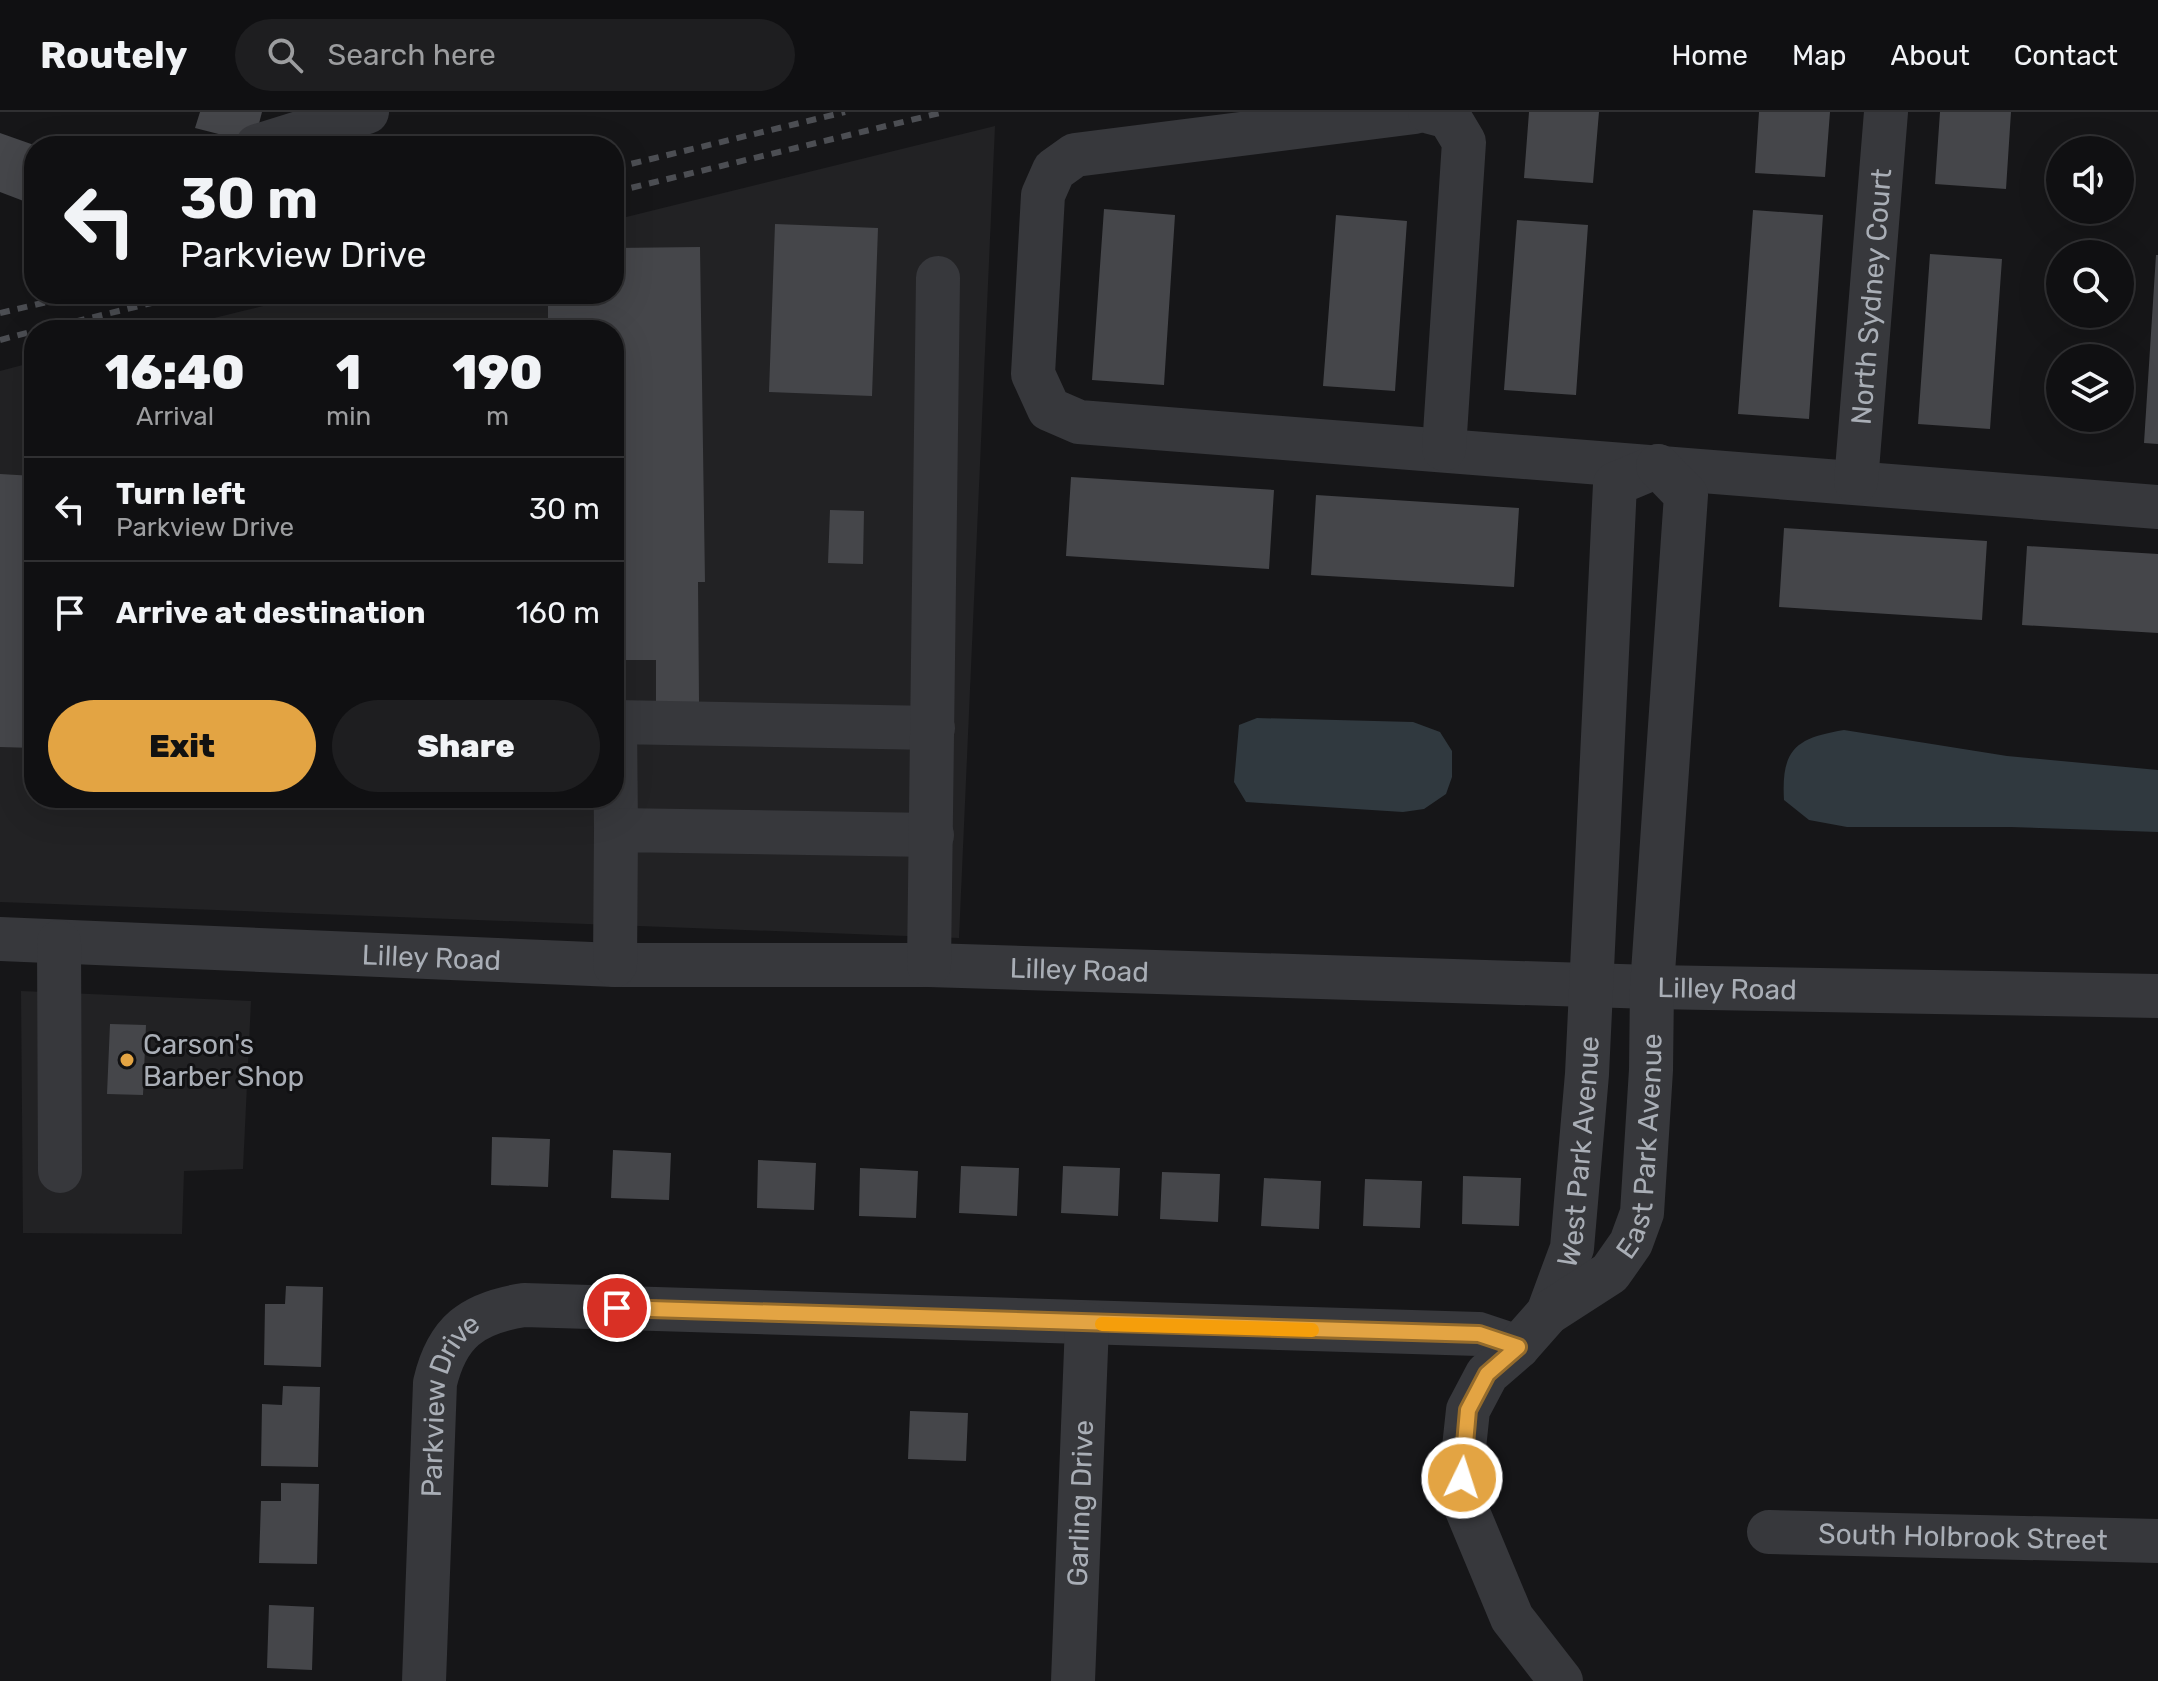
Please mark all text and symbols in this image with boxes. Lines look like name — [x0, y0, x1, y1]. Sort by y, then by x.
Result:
search box — [235, 19, 795, 91]
text: Routely — [40, 32, 187, 78]
icon: search — [263, 33, 307, 77]
text: Search here — [327, 37, 496, 73]
text: Home — [1671, 39, 1748, 72]
text: Map — [1792, 39, 1846, 72]
text: About — [1890, 39, 1970, 72]
text: Contact — [2014, 39, 2118, 72]
map controls — [2046, 136, 2134, 432]
button: sound — [2046, 136, 2134, 224]
text: 30 m — [180, 166, 318, 232]
street label: North Sydney Court — [1844, 167, 1898, 426]
icon: left — [48, 168, 152, 272]
text: Parkview Drive — [180, 233, 427, 276]
button: search — [2046, 240, 2134, 328]
text: 16:40 — [105, 344, 245, 401]
text: 1 — [336, 344, 361, 401]
text: 190 — [452, 344, 543, 401]
button: layers — [2046, 344, 2134, 432]
text: Arrival — [136, 401, 214, 432]
text: min — [326, 401, 371, 432]
text: m — [486, 401, 509, 432]
text: Turn left — [116, 476, 246, 512]
icon: left — [48, 487, 92, 531]
text: 30 m — [529, 491, 600, 527]
text: Parkview Drive — [116, 512, 294, 543]
icon: arrive — [48, 591, 92, 635]
text: Arrive at destination — [116, 595, 426, 631]
text: 160 m — [516, 595, 600, 631]
button: Exit — [48, 700, 316, 792]
button: Share — [332, 700, 600, 792]
street label: Lilley Road — [361, 938, 502, 977]
street label: Lilley Road — [1009, 951, 1149, 988]
street label: Lilley Road — [1657, 971, 1797, 1006]
place label: Carson's Barber Shop — [143, 1028, 304, 1093]
street label: East Park Avenue — [1609, 1033, 1668, 1265]
street label: West Park Avenue — [1550, 1035, 1605, 1272]
marker: Carson's Barber Shop — [118, 1051, 136, 1069]
pin — [583, 1274, 651, 1342]
icon: arrive — [595, 1286, 639, 1330]
street label: Parkview Drive — [414, 1306, 485, 1498]
street label: Garling Drive — [1060, 1419, 1100, 1587]
position arrow — [1420, 1436, 1504, 1520]
street label: South Holbrook Street — [1818, 1517, 2108, 1556]

